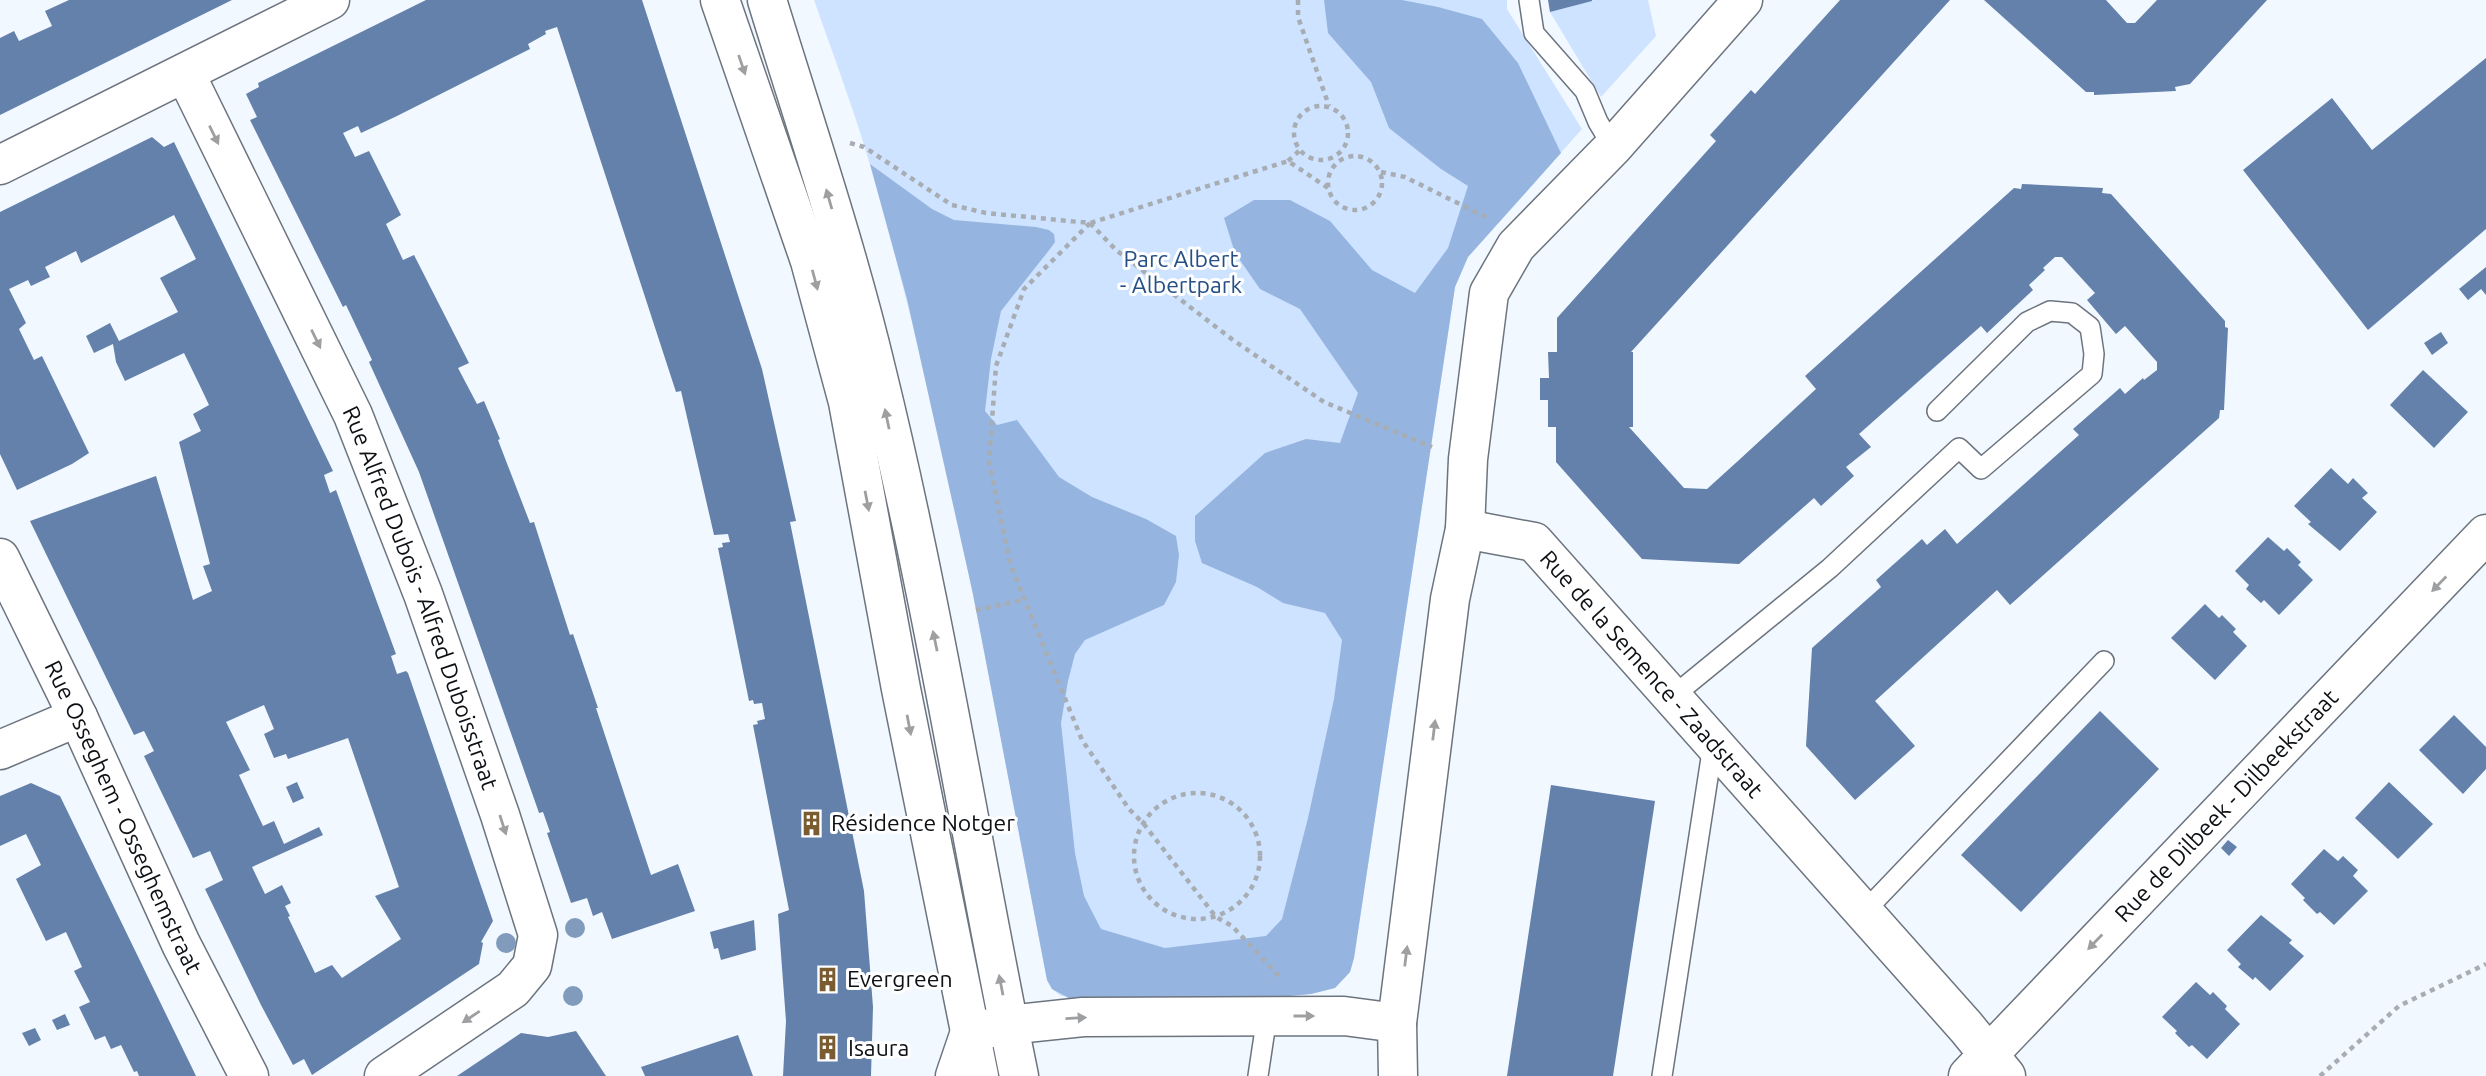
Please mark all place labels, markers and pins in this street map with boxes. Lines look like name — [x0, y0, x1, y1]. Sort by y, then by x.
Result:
building icon: Résidence Notger — [797, 809, 825, 837]
place label: Résidence Notger — [831, 810, 1015, 835]
building icon: Evergreen — [813, 965, 841, 993]
place label: Evergreen — [847, 966, 953, 991]
building icon: Isaura — [814, 1034, 842, 1062]
place label: Isaura — [848, 1035, 909, 1060]

